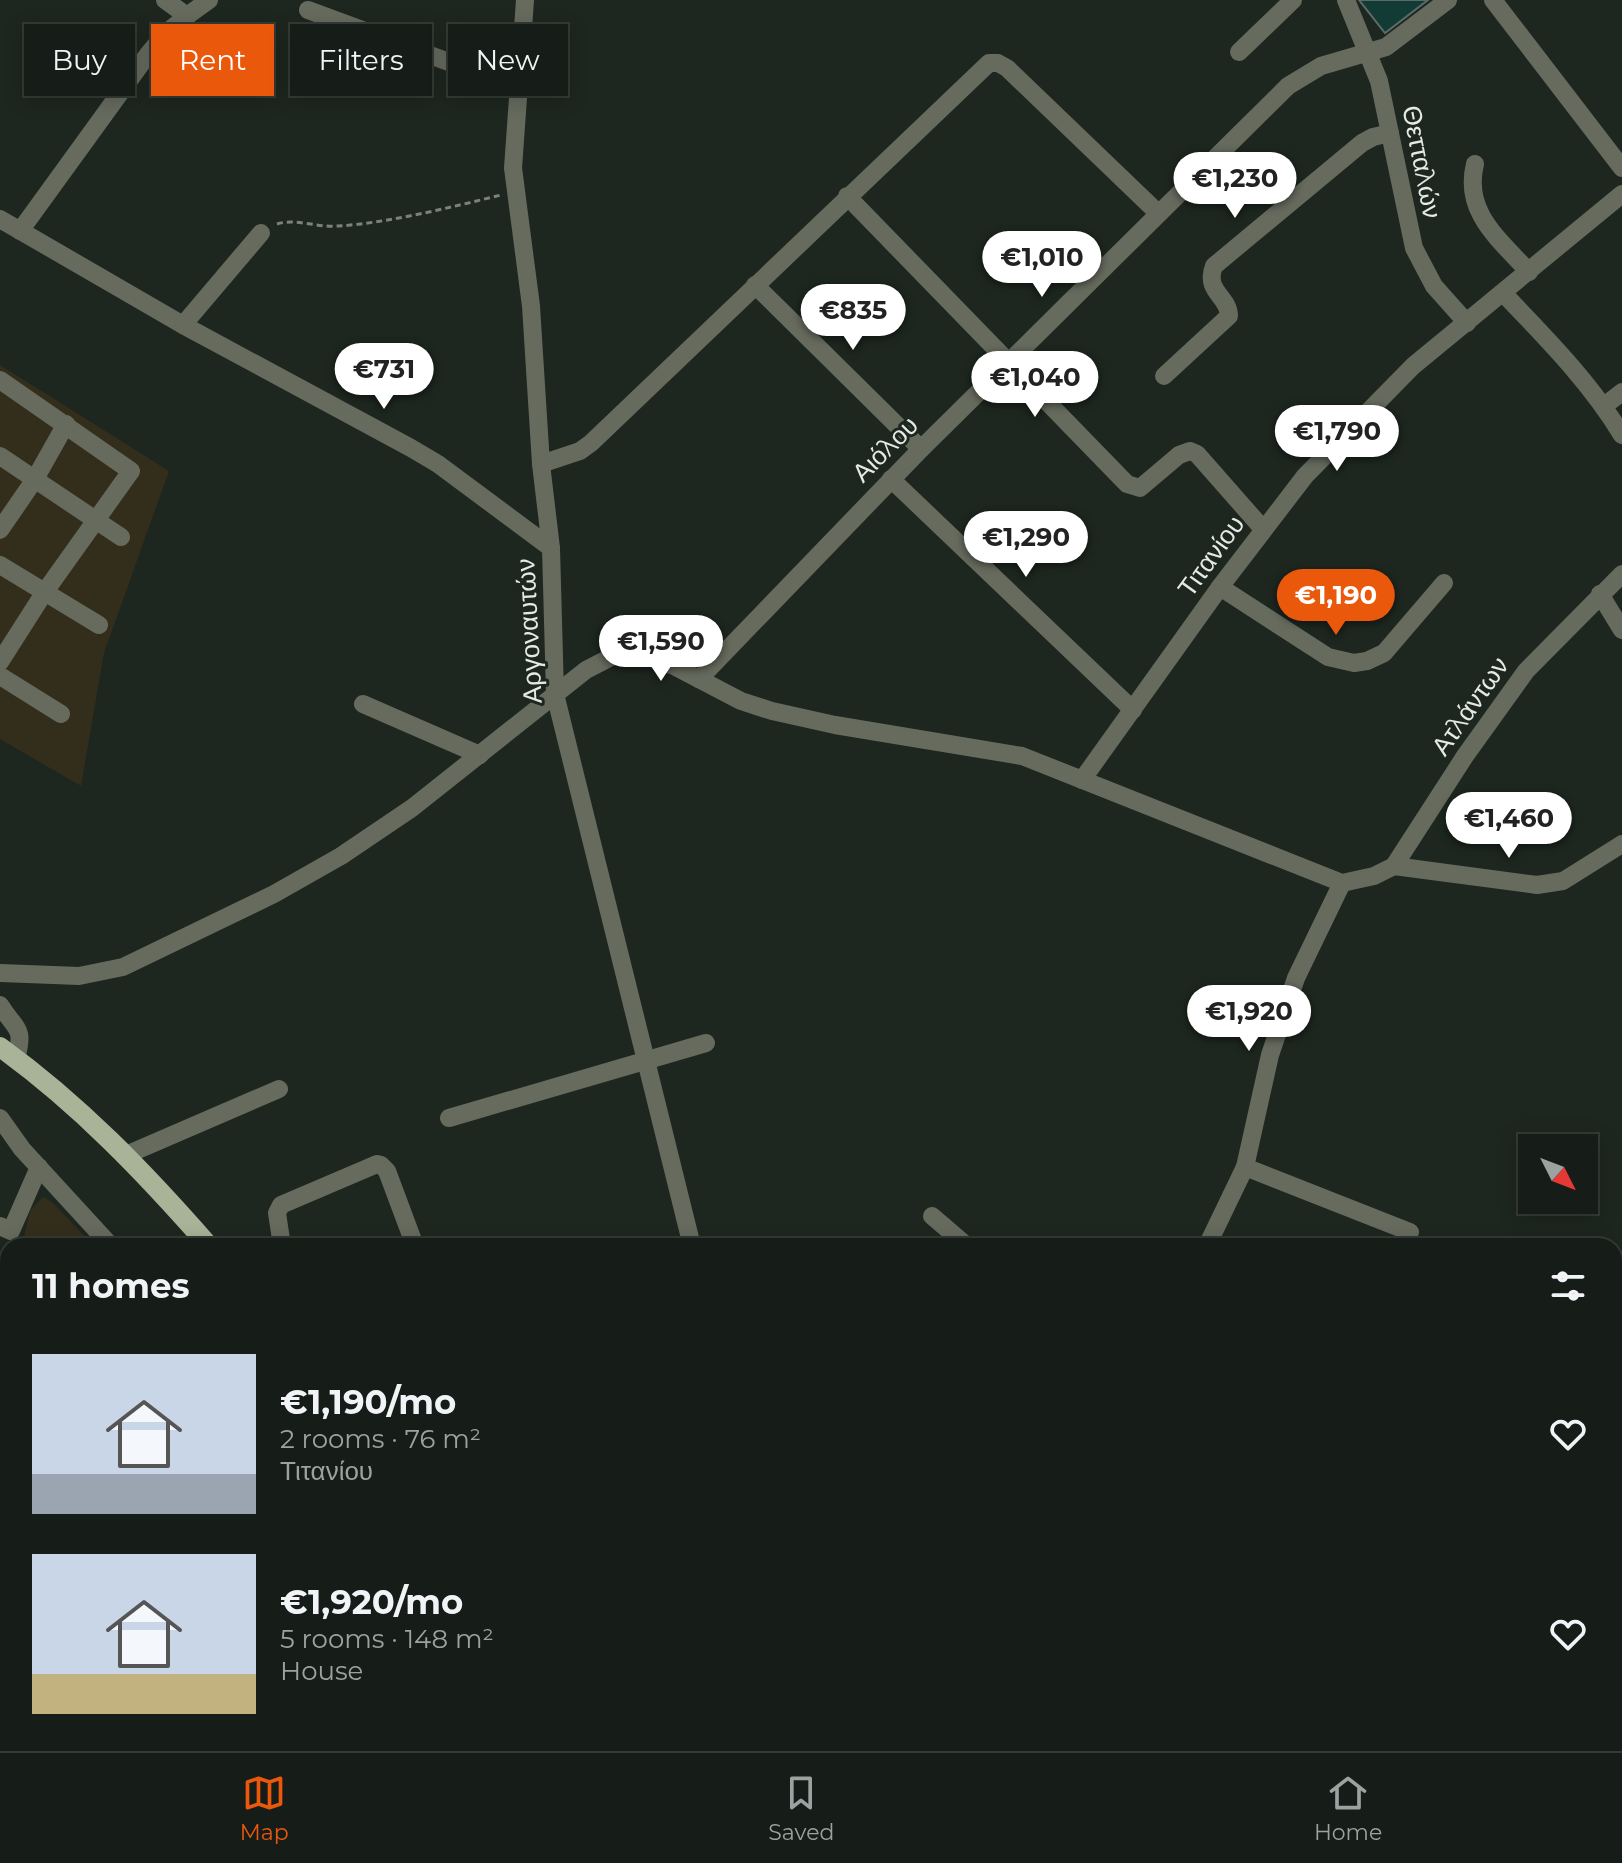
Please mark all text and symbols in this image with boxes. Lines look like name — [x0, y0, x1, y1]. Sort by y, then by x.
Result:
chip: Buy — [24, 24, 135, 96]
chip: Rent — [151, 24, 274, 96]
chip: Filters — [290, 24, 432, 96]
chip: New — [448, 24, 568, 96]
street label: Θετταλών — [1395, 103, 1449, 221]
pin: €1,230 — [1170, 152, 1300, 220]
text: €1,230 — [1192, 162, 1279, 194]
pin: €1,010 — [977, 231, 1107, 299]
text: €1,010 — [1000, 241, 1084, 273]
pin: €835 — [806, 284, 900, 352]
text: €835 — [819, 294, 887, 326]
pin: €731 — [337, 343, 431, 411]
pin: €1,040 — [970, 351, 1100, 419]
text: €731 — [353, 353, 415, 385]
text: €1,040 — [989, 361, 1081, 393]
pin: €1,790 — [1272, 405, 1402, 473]
street label: Αιόλου — [845, 409, 925, 489]
text: €1,790 — [1293, 415, 1381, 447]
street label: Τιτανίου — [1171, 509, 1251, 603]
pin: €1,290 — [961, 511, 1091, 579]
text: €1,290 — [982, 521, 1070, 553]
street label: Αργοναυτών — [509, 558, 549, 704]
pin: €1,190 — [1271, 569, 1401, 637]
text: €1,190 — [1295, 579, 1377, 611]
pin: €1,590 — [596, 615, 726, 683]
text: €1,590 — [617, 625, 705, 657]
street label: Ατλάντων — [1424, 651, 1516, 761]
pin: €1,460 — [1444, 792, 1574, 860]
text: €1,460 — [1464, 802, 1554, 834]
pin: €1,920 — [1184, 985, 1314, 1053]
text: €1,920 — [1205, 995, 1293, 1027]
north arrow — [1518, 1134, 1598, 1214]
map controls — [1518, 1134, 1598, 1214]
icon: filters — [1546, 1264, 1590, 1308]
text: 11 homes — [32, 1265, 190, 1307]
text: €1,190/mo — [280, 1381, 456, 1423]
icon: home — [96, 1386, 192, 1482]
icon: heart — [1546, 1412, 1590, 1456]
text: 2 rooms · 76 m² — [280, 1423, 481, 1455]
text: Τιτανίου — [280, 1455, 373, 1487]
text: €1,920/mo — [280, 1581, 463, 1623]
icon: home — [96, 1586, 192, 1682]
icon: heart — [1546, 1612, 1590, 1656]
text: 5 rooms · 148 m² — [280, 1623, 494, 1655]
text: House — [280, 1655, 363, 1687]
tab: Map — [240, 1771, 289, 1846]
tab: Saved — [768, 1771, 834, 1846]
tab: Home — [1314, 1771, 1382, 1846]

